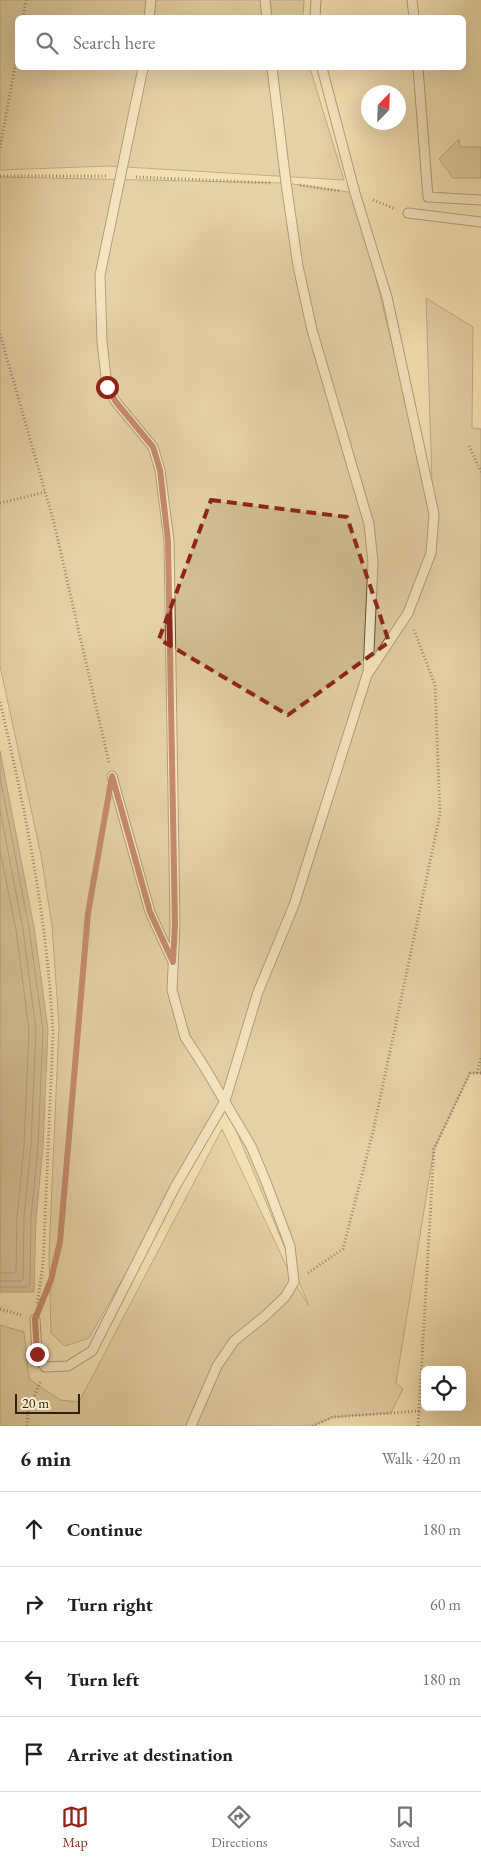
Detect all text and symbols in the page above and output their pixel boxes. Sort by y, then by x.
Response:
search box [15,15,466,70]
icon: search [33,29,61,57]
text: Search here [73,30,155,55]
north arrow [361,85,406,130]
route start [96,376,119,399]
route end [26,1343,49,1366]
map controls [421,1366,466,1411]
button: locate [421,1366,466,1411]
scale bar [15,1391,80,1414]
text: 20 m [22,1394,49,1412]
text: 6 min [20,1445,71,1472]
text: Walk · 420 m [382,1448,461,1469]
icon: ahead [20,1515,48,1543]
text: Continue [67,1517,142,1542]
text: 180 m [422,1519,461,1540]
icon: right [20,1590,48,1618]
text: Turn right [67,1592,153,1617]
text: 60 m [430,1594,461,1615]
icon: left [20,1665,48,1693]
text: Turn left [67,1667,139,1692]
text: 180 m [422,1669,461,1690]
icon: arrive [20,1740,48,1768]
text: Arrive at destination [67,1742,233,1767]
tab: Map [61,1803,89,1851]
tab: Directions [211,1803,268,1851]
tab: Saved [390,1803,420,1851]

